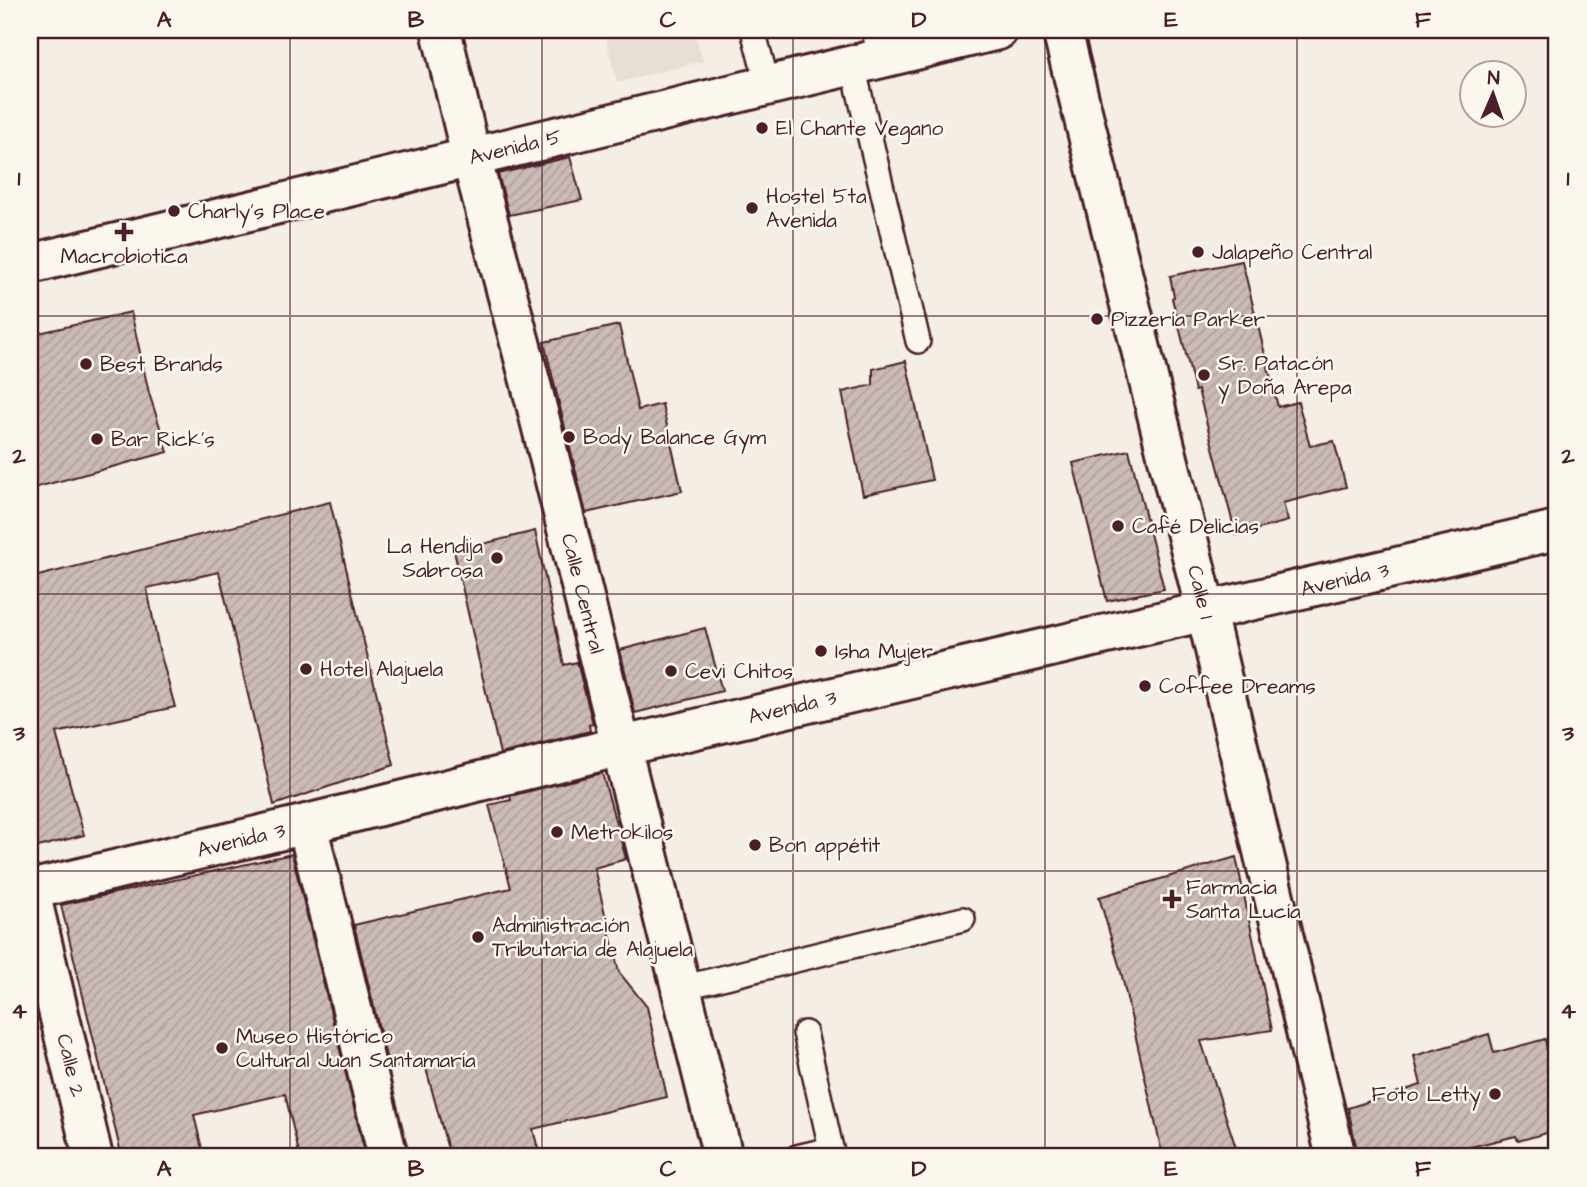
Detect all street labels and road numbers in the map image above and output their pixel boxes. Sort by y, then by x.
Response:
street label: Avenida 5 [466,122,564,172]
street label: Calle Central [554,530,612,656]
street label: Avenida 3 [1298,555,1392,603]
street label: Calle 1 [1180,562,1222,622]
street label: Avenida 3 [745,682,840,731]
street label: Avenida 3 [194,815,289,864]
street label: Calle 2 [50,1031,93,1100]

